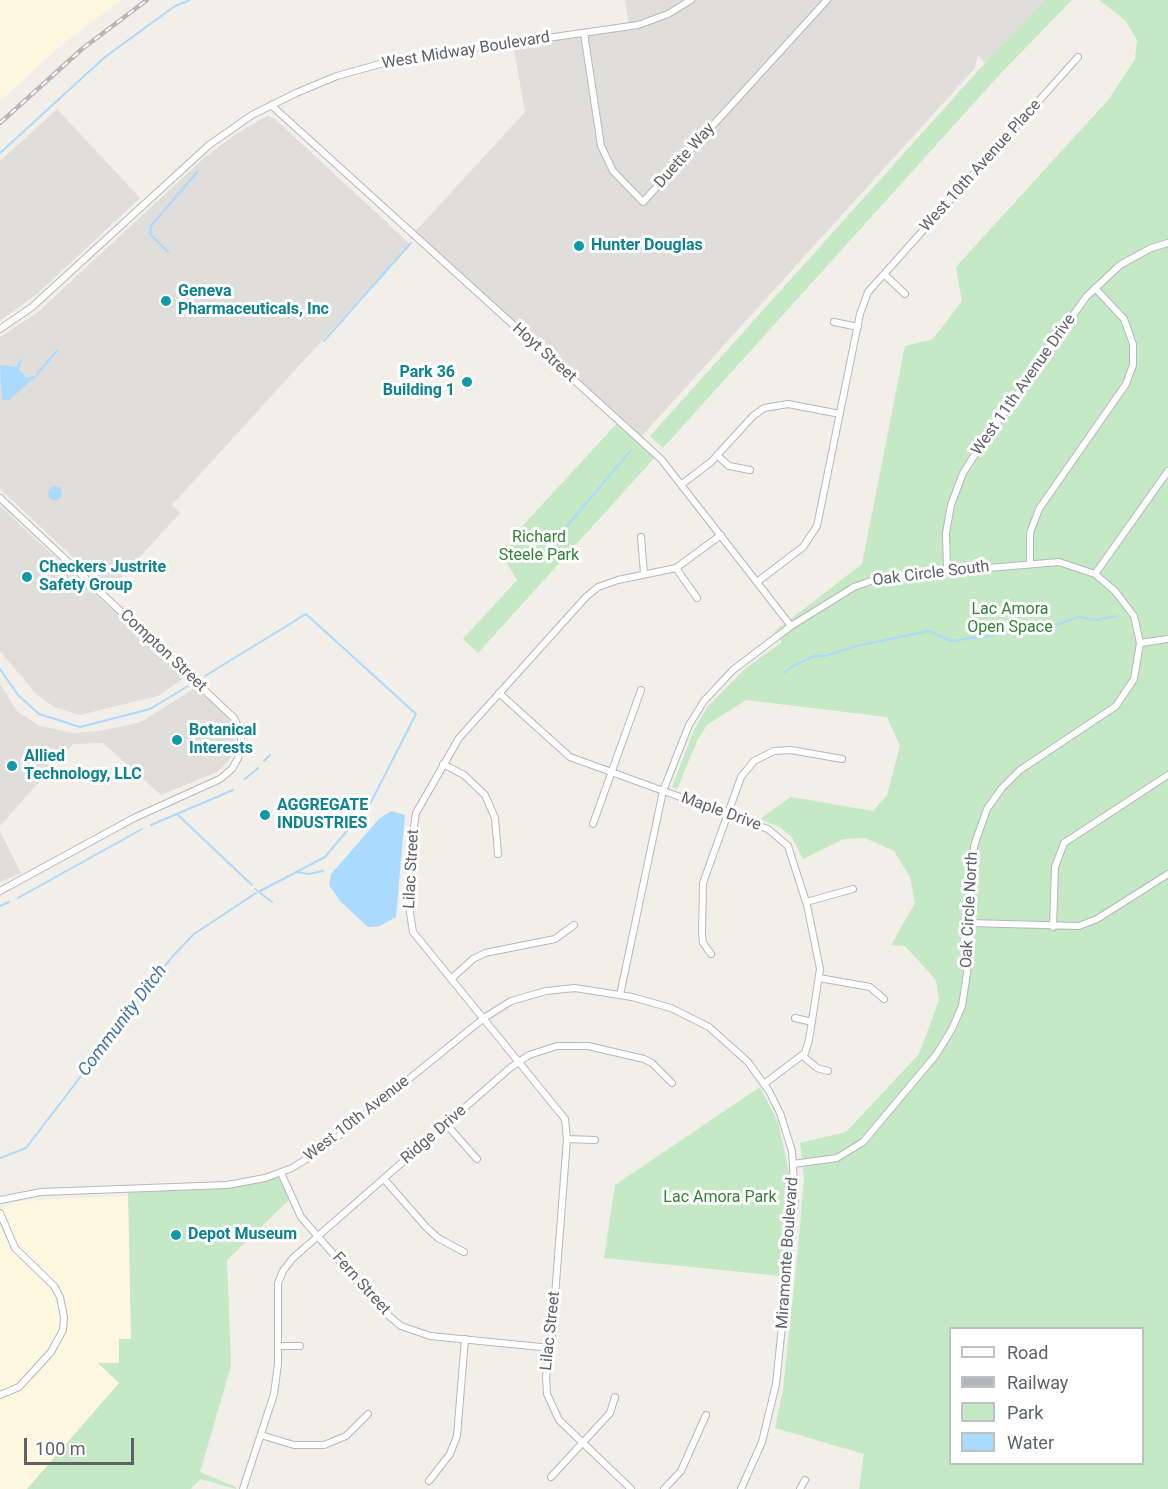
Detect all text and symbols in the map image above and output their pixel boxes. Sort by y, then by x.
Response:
street label: West Midway Boulevard [381,28,551,74]
street label: West 10th Avenue Place [916,96,1046,236]
street label: Duette Way [651,120,719,192]
place label: Hunter Douglas [591,236,703,256]
marker: Hunter Douglas [572,239,586,253]
place label: Geneva Pharmaceuticals, Inc [178,282,329,320]
marker: Geneva Pharmaceuticals, Inc [159,294,173,308]
street label: West 11th Avenue Drive [968,311,1080,459]
street label: Hoyt Street [508,319,580,387]
place label: Park 36 Building 1 [383,363,455,401]
marker: Park 36 Building 1 [460,375,474,389]
park label: Richard Steele Park [499,528,579,566]
street label: Oak Circle South [871,557,991,591]
place label: Checkers Justrite Safety Group [39,558,166,596]
marker: Checkers Justrite Safety Group [20,570,34,584]
park label: Lac Amora Open Space [967,600,1053,638]
street label: Compton Street [116,606,210,696]
place label: Botanical Interests [189,721,257,759]
marker: Botanical Interests [170,733,184,747]
place label: Allied Technology, LLC [24,747,142,785]
marker: Allied Technology, LLC [5,759,19,773]
street label: Maple Drive [678,789,764,835]
place label: AGGREGATE INDUSTRIES [277,796,368,834]
marker: AGGREGATE INDUSTRIES [258,808,272,822]
street label: Lilac Street [400,829,424,909]
street label: Oak Circle North [957,851,983,969]
water label: Community Ditch [74,961,172,1081]
street label: West 10th Avenue [301,1072,413,1166]
street label: Ridge Drive [397,1101,471,1169]
street label: Miramonte Boulevard [773,1176,803,1330]
park label: Lac Amora Park [663,1188,777,1208]
place label: Depot Museum [188,1225,297,1245]
marker: Depot Museum [169,1228,183,1242]
street label: Fern Street [328,1249,394,1319]
street label: Lilac Street [537,1290,565,1372]
legend [949,1327,1144,1465]
text: Road [1007,1342,1048,1363]
text: Railway [1007,1372,1068,1393]
text: Park [1007,1402,1043,1423]
scale bar [27,1426,136,1464]
text: Water [1007,1432,1054,1453]
text: 100 m [35,1438,86,1459]

